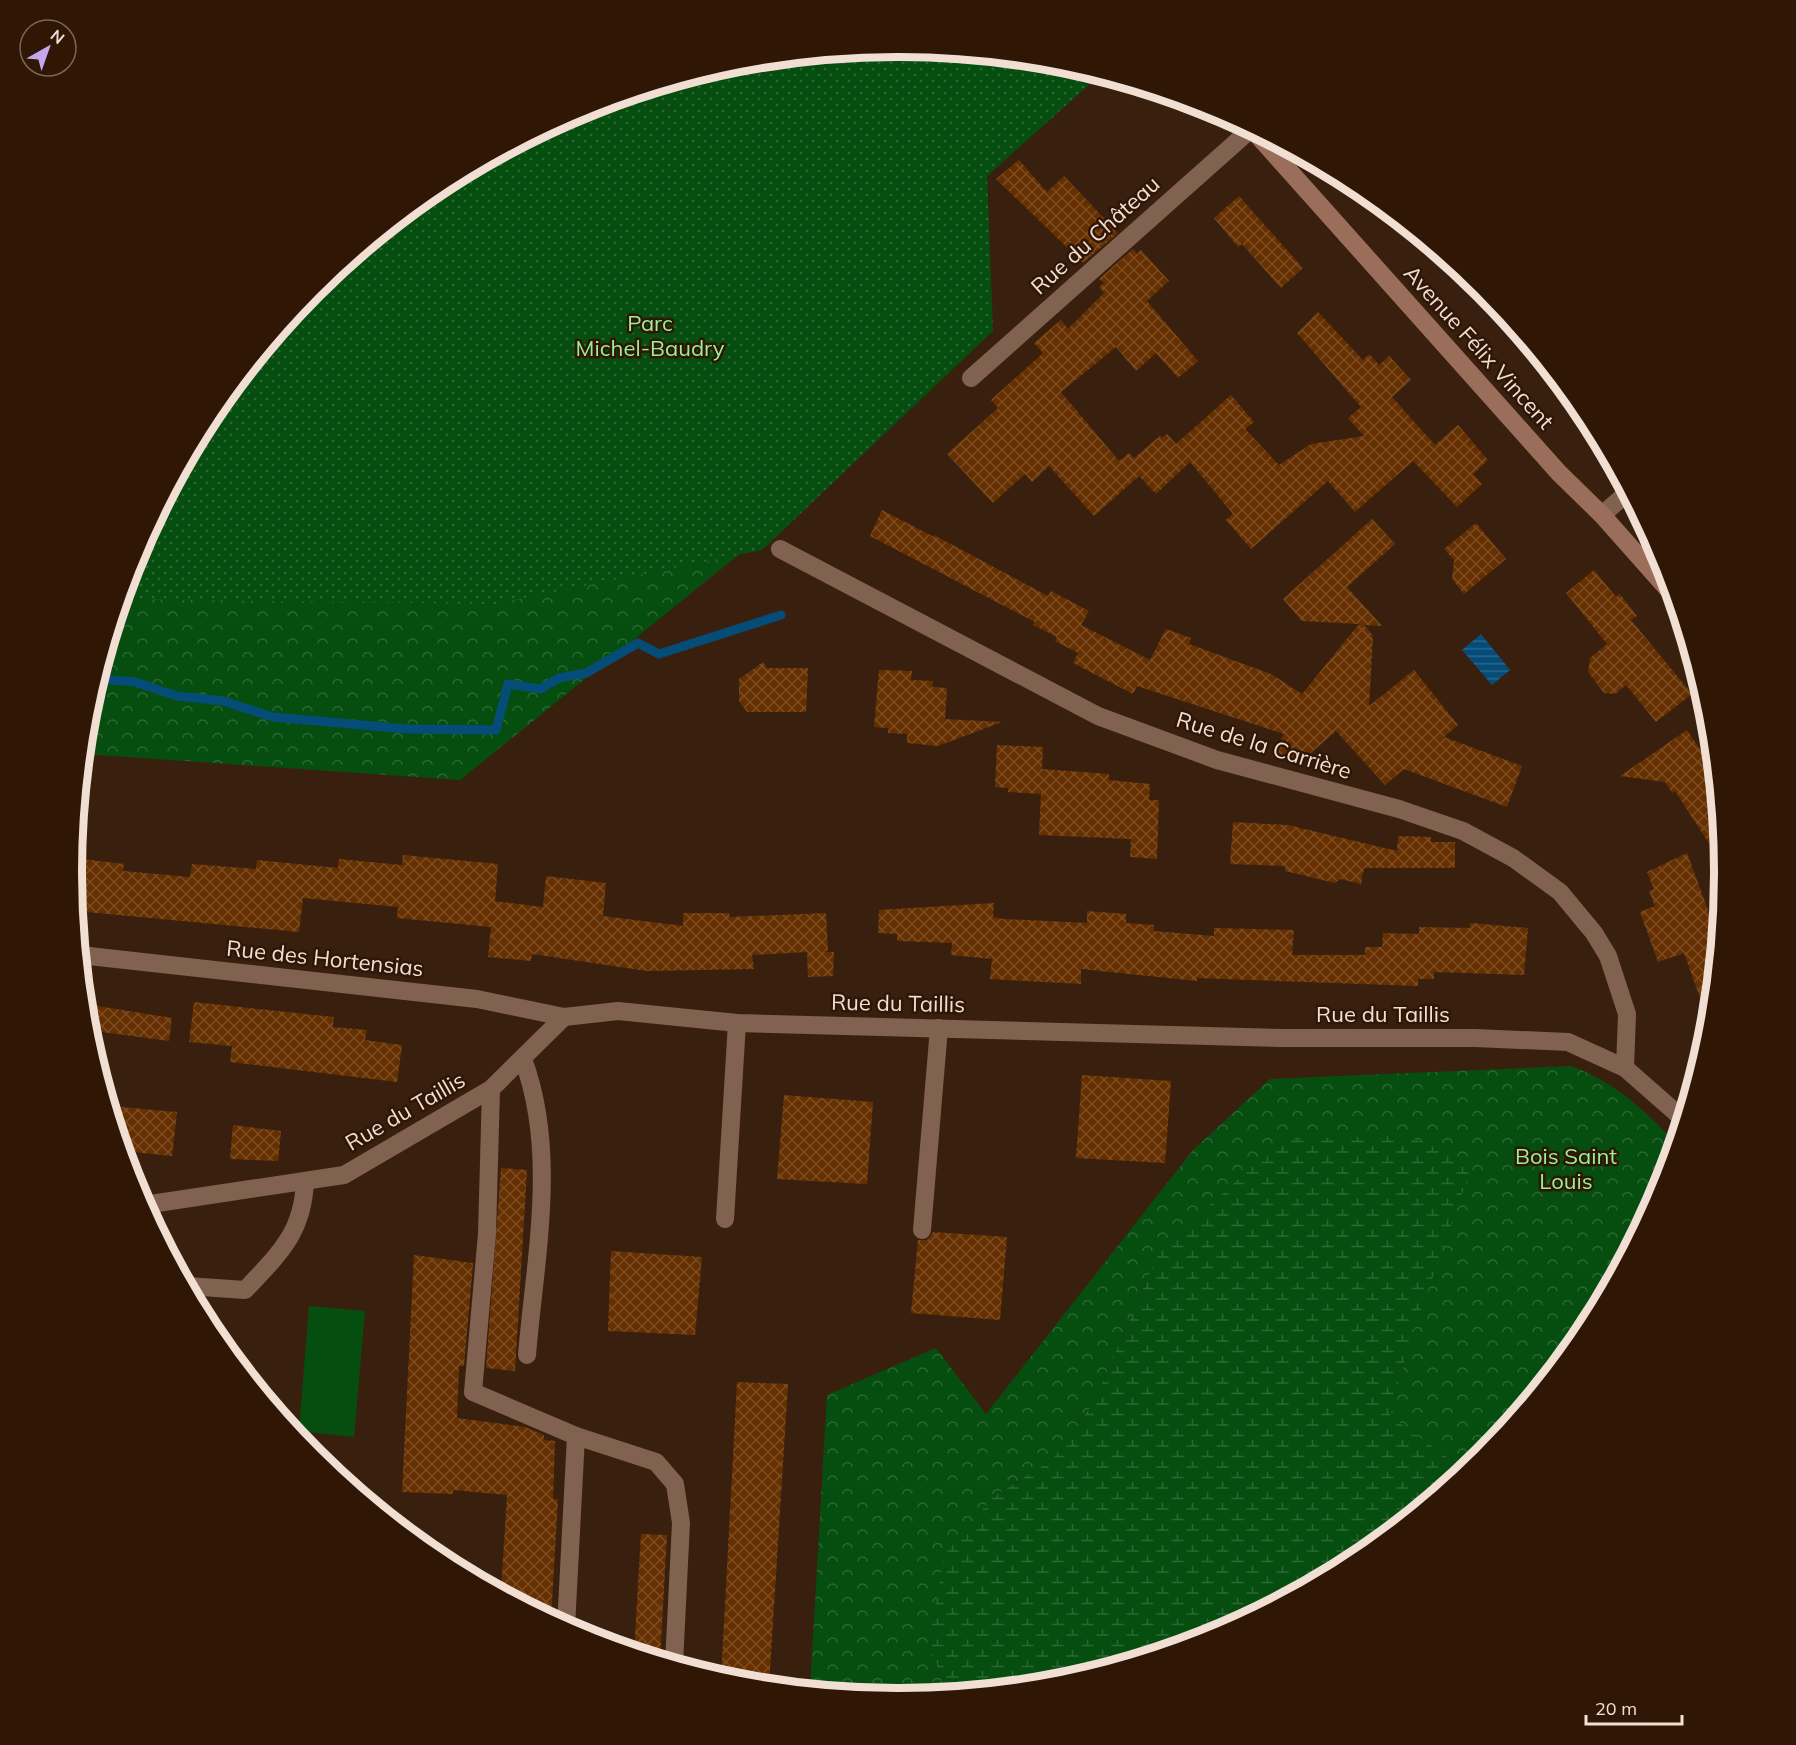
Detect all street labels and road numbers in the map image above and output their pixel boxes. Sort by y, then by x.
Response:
street label: Rue du Château [1025,170,1165,300]
street label: Avenue Félix Vincent [1398,259,1560,435]
street label: Rue de la Carrière [1173,705,1355,785]
street label: Rue des Hortensias [225,934,425,982]
street label: Rue du Taillis [831,988,965,1018]
street label: Rue du Taillis [1316,1000,1450,1028]
street label: Rue du Taillis [340,1065,470,1157]

